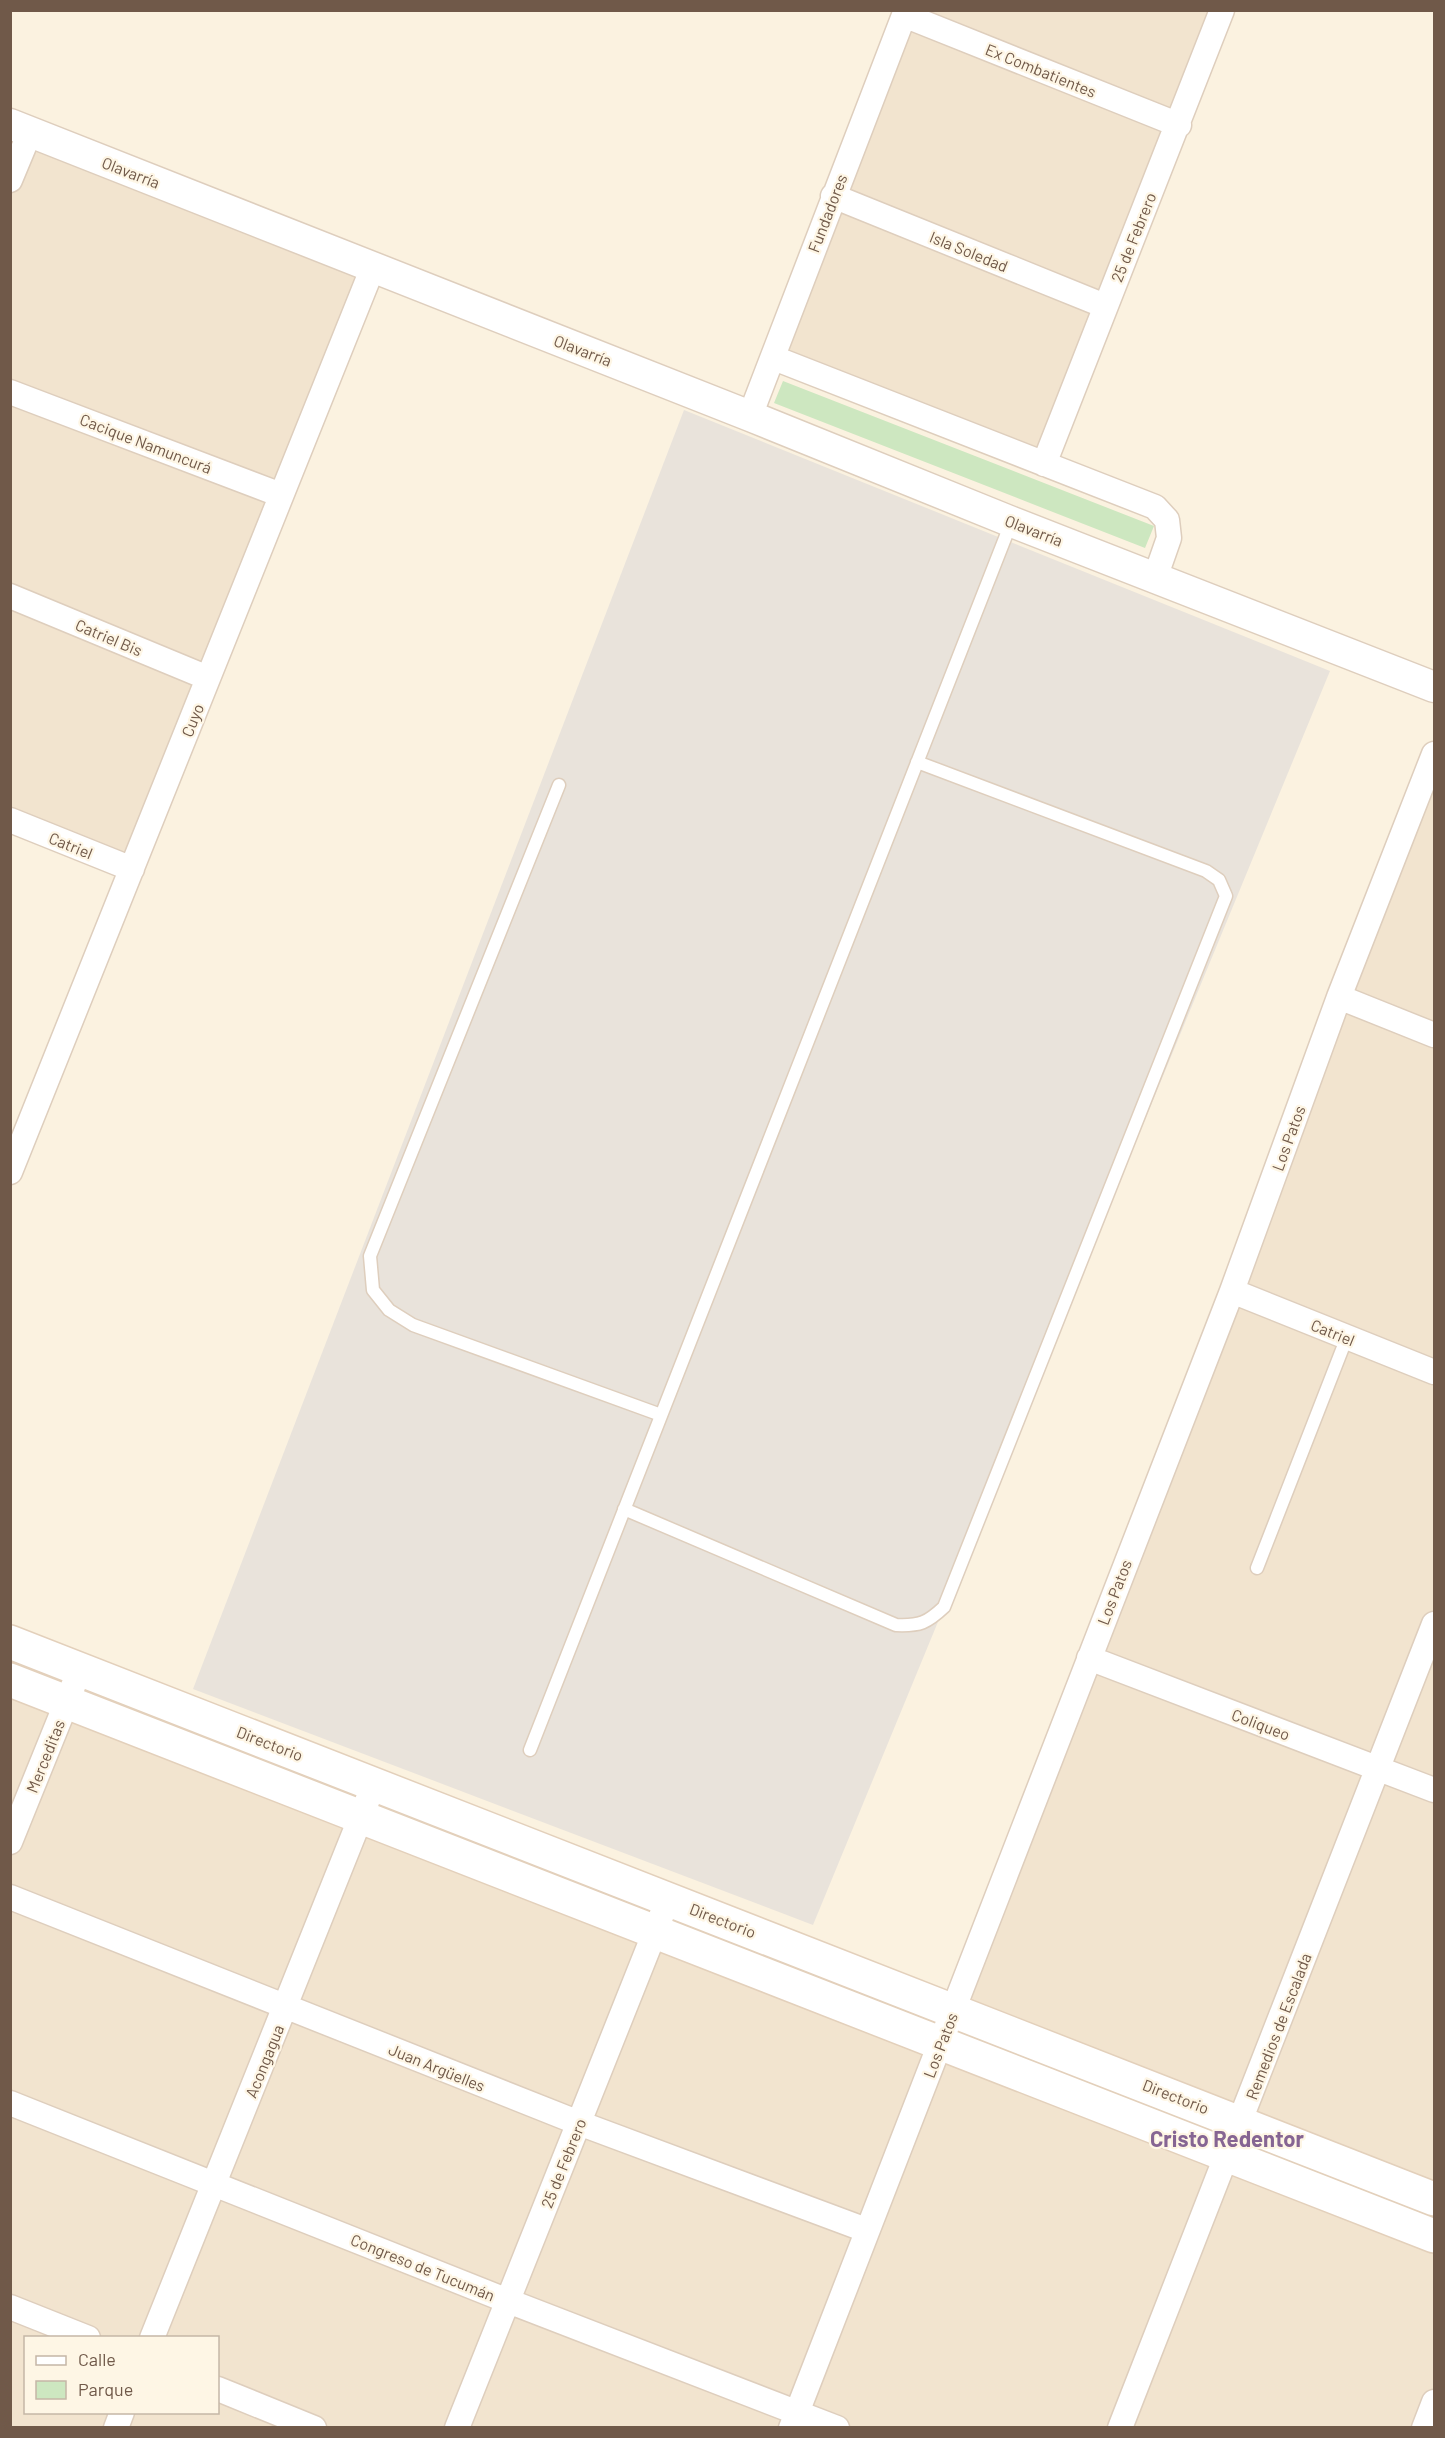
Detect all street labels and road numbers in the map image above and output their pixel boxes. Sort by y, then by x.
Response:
street label: Ex Combatientes [983,39,1099,101]
street label: Olavarría [99,152,163,192]
street label: Fundadores [803,171,851,255]
street label: 25 de Febrero [1106,189,1160,285]
street label: Isla Soledad [927,227,1011,275]
street label: Olavarría [551,330,615,370]
street label: Cacique Namuncurá [77,409,215,477]
street label: Olavarría [1002,510,1066,550]
street label: Catriel Bis [73,614,145,660]
street label: Cuyo [177,701,207,739]
street label: Catriel [46,828,96,862]
street label: Los Patos [1267,1103,1309,1173]
street label: Catriel [1308,1315,1358,1349]
street label: Los Patos [1093,1557,1135,1627]
street label: Coliqueo [1229,1704,1293,1744]
street label: Merceditas [22,1717,68,1795]
street label: Directorio [234,1722,306,1764]
street label: Directorio [687,1899,759,1941]
street label: Remedios de Escalada [1241,1950,1315,2102]
street label: Los Patos [919,2010,961,2080]
street label: Acongagua [241,2022,287,2100]
street label: Juan Argüelles [386,2039,488,2095]
street label: Directorio [1140,2075,1212,2117]
street label: 25 de Febrero [536,2115,590,2211]
street label: Congreso de Tucumán [348,2229,498,2305]

